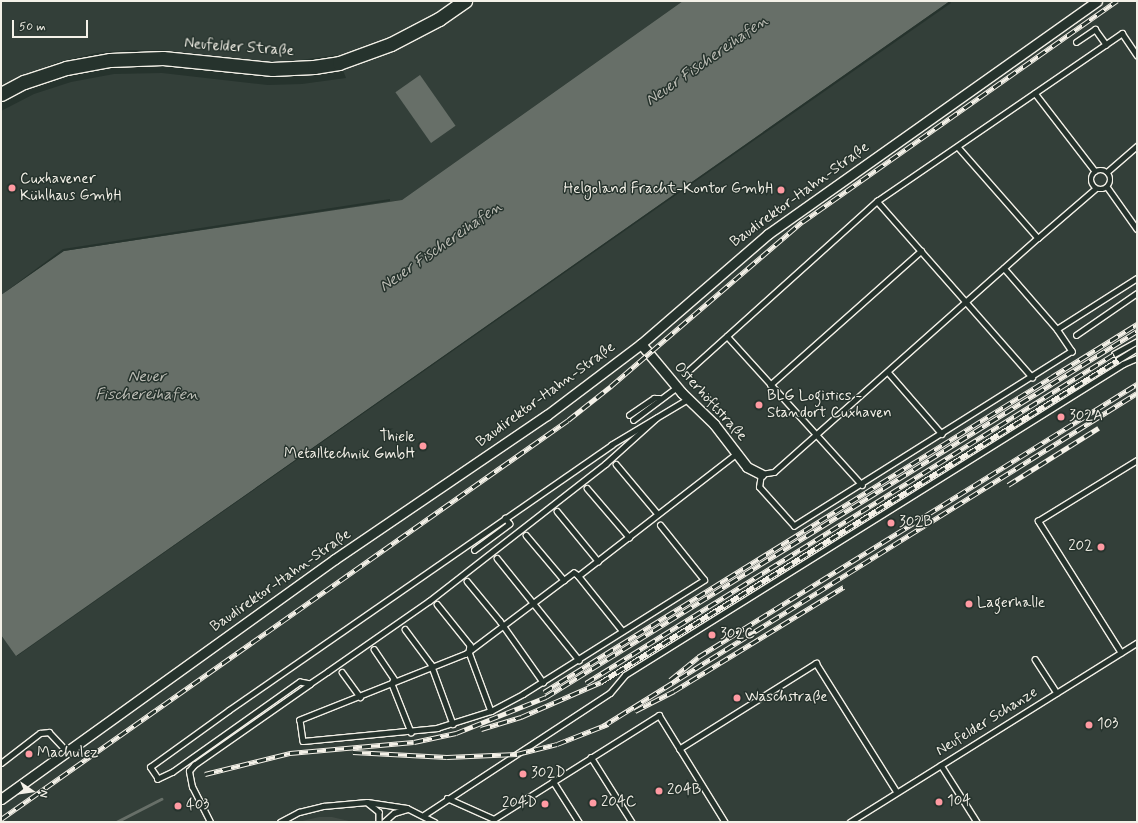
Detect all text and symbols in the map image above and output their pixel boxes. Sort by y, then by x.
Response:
water label: Neuer Fischereihafen [642,11,772,111]
scale bar [14,12,90,38]
text: 50 m [19,19,46,35]
street label: Neufelder Straße [185,35,293,61]
street label: Baudirektor-Hahn-Straße [727,138,873,252]
place label: Cuxhavener Kühlhaus GmbH [20,170,121,205]
place label: Helgoland Fracht-Kontor GmbH [563,181,773,199]
marker: Cuxhavener Kühlhaus GmbH [7,183,17,193]
marker: Helgoland Fracht-Kontor GmbH [776,185,786,195]
water label: Neuer Fischereihafen [376,197,506,297]
street label: Baudirektor-Hahn-Straße [473,338,619,452]
street label: Osterhöftstraße [670,359,750,445]
water label: Neuer Fischereihafen [95,367,199,405]
place label: BLG Logistics - Standort Cuxhaven [767,387,892,422]
marker: BLG Logistics - Standort Cuxhaven [754,400,764,410]
place label: 302A [1069,408,1103,426]
marker: 302A [1056,412,1066,422]
place label: Thiele Metalltechnik GmbH [283,428,415,463]
marker: Thiele Metalltechnik GmbH [418,441,428,451]
place label: 302B [899,514,933,532]
marker: 302B [886,518,896,528]
street label: Baudirektor-Hahn-Straße [207,526,355,636]
place label: 202 [1068,538,1093,556]
marker: 202 [1096,542,1106,552]
place label: Lagerhalle [977,595,1045,613]
marker: Lagerhalle [964,599,974,609]
place label: 302C [720,626,755,644]
marker: 302C [707,630,717,640]
street label: Neufelder Schanze [933,684,1041,760]
place label: Waschstraße [745,689,828,707]
marker: Waschstraße [732,693,742,703]
place label: 103 [1097,716,1118,734]
marker: 103 [1084,720,1094,730]
place label: Machulez [37,745,99,763]
marker: Machulez [24,749,34,759]
place label: 302D [531,765,566,783]
marker: 302D [518,769,528,779]
north arrow [12,771,52,811]
place label: 204B [667,782,701,800]
marker: 204B [654,786,664,796]
text: N [36,789,51,799]
place label: 104 [947,793,971,811]
place label: 204C [601,794,636,812]
place label: 204D [502,795,537,813]
place label: 403 [186,797,209,815]
marker: 104 [934,797,944,807]
marker: 204C [588,798,598,808]
marker: 204D [540,799,550,809]
marker: 403 [173,801,183,811]

